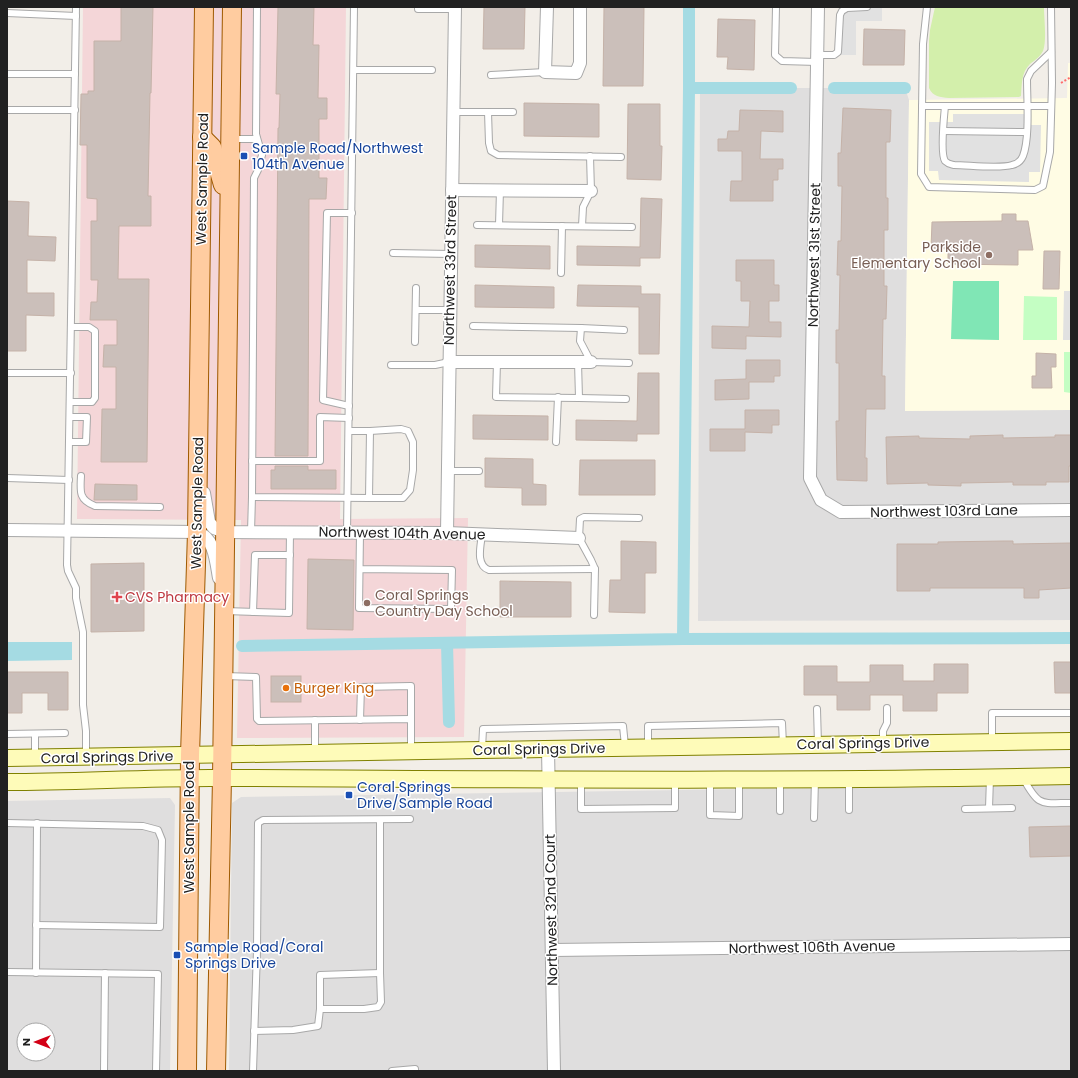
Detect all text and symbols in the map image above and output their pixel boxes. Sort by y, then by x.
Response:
street label: West Sample Road [191,113,213,245]
place label: Sample Road/Northwest 104th Avenue [252,138,423,174]
marker: Sample Road/Northwest 104th Avenue [239,151,249,161]
street label: Northwest 31st Street [803,183,825,327]
street label: Northwest 33rd Street [439,195,461,345]
place label: Parkside Elementary School [851,237,981,273]
marker: Parkside Elementary School [984,250,994,260]
street label: West Sample Road [186,437,208,569]
street label: Northwest 103rd Lane [870,500,1018,522]
street label: Northwest 104th Avenue [318,522,486,544]
place label: Coral Springs Country Day School [375,585,513,621]
place label: CVS Pharmacy [125,587,229,607]
marker: CVS Pharmacy [112,592,122,602]
marker: Coral Springs Country Day School [362,598,372,608]
place label: Burger King [294,678,374,698]
marker: Burger King [281,683,291,693]
street label: Coral Springs Drive [797,732,930,754]
street label: Coral Springs Drive [473,738,606,760]
street label: Coral Springs Drive [41,746,174,768]
street label: West Sample Road [179,761,199,893]
place label: Coral Springs Drive/Sample Road [357,777,493,813]
marker: Coral Springs Drive/Sample Road [344,790,354,800]
street label: Northwest 32nd Court [540,834,562,986]
street label: Northwest 106th Avenue [728,936,896,958]
place label: Sample Road/Coral Springs Drive [185,937,323,973]
marker: Sample Road/Coral Springs Drive [172,950,182,960]
north arrow [16,1022,56,1062]
text: N [18,1038,34,1046]

